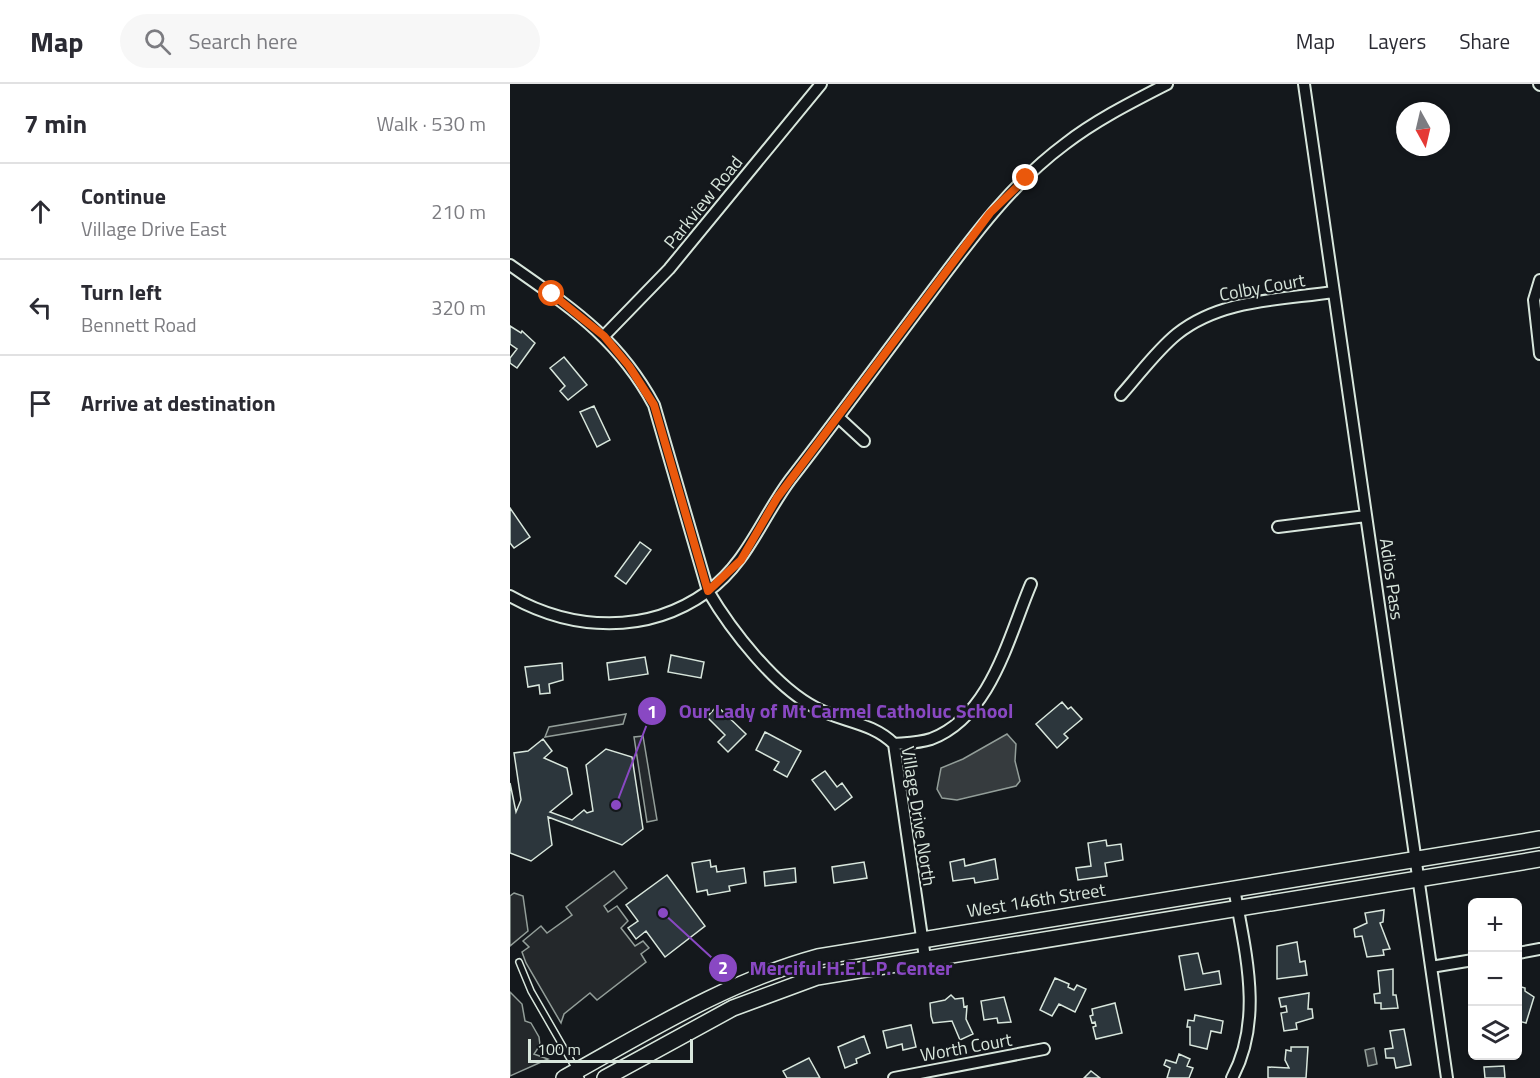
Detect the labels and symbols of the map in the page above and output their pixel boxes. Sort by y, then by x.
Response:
north arrow [1396,102,1450,156]
street label: Parkview Road [657,150,749,254]
route end [1012,164,1038,190]
street label: Colby Court [1217,266,1308,308]
route start [538,280,564,306]
street label: Adios Pass [1373,536,1411,622]
callout: Our Lady of Mt Carmel Catholuc School [637,692,1026,730]
text: Our Lady of Mt Carmel Catholuc School [679,695,1013,726]
text: 1 [647,698,657,725]
street label: Village Drive North [895,744,943,888]
street label: West 146th Street [965,876,1108,924]
callout: Merciful H.E.L.P. Center [708,949,965,987]
text: Merciful H.E.L.P. Center [749,952,953,983]
text: 2 [718,954,728,981]
street label: Worth Court [918,1026,1015,1068]
scale bar [528,1036,693,1064]

